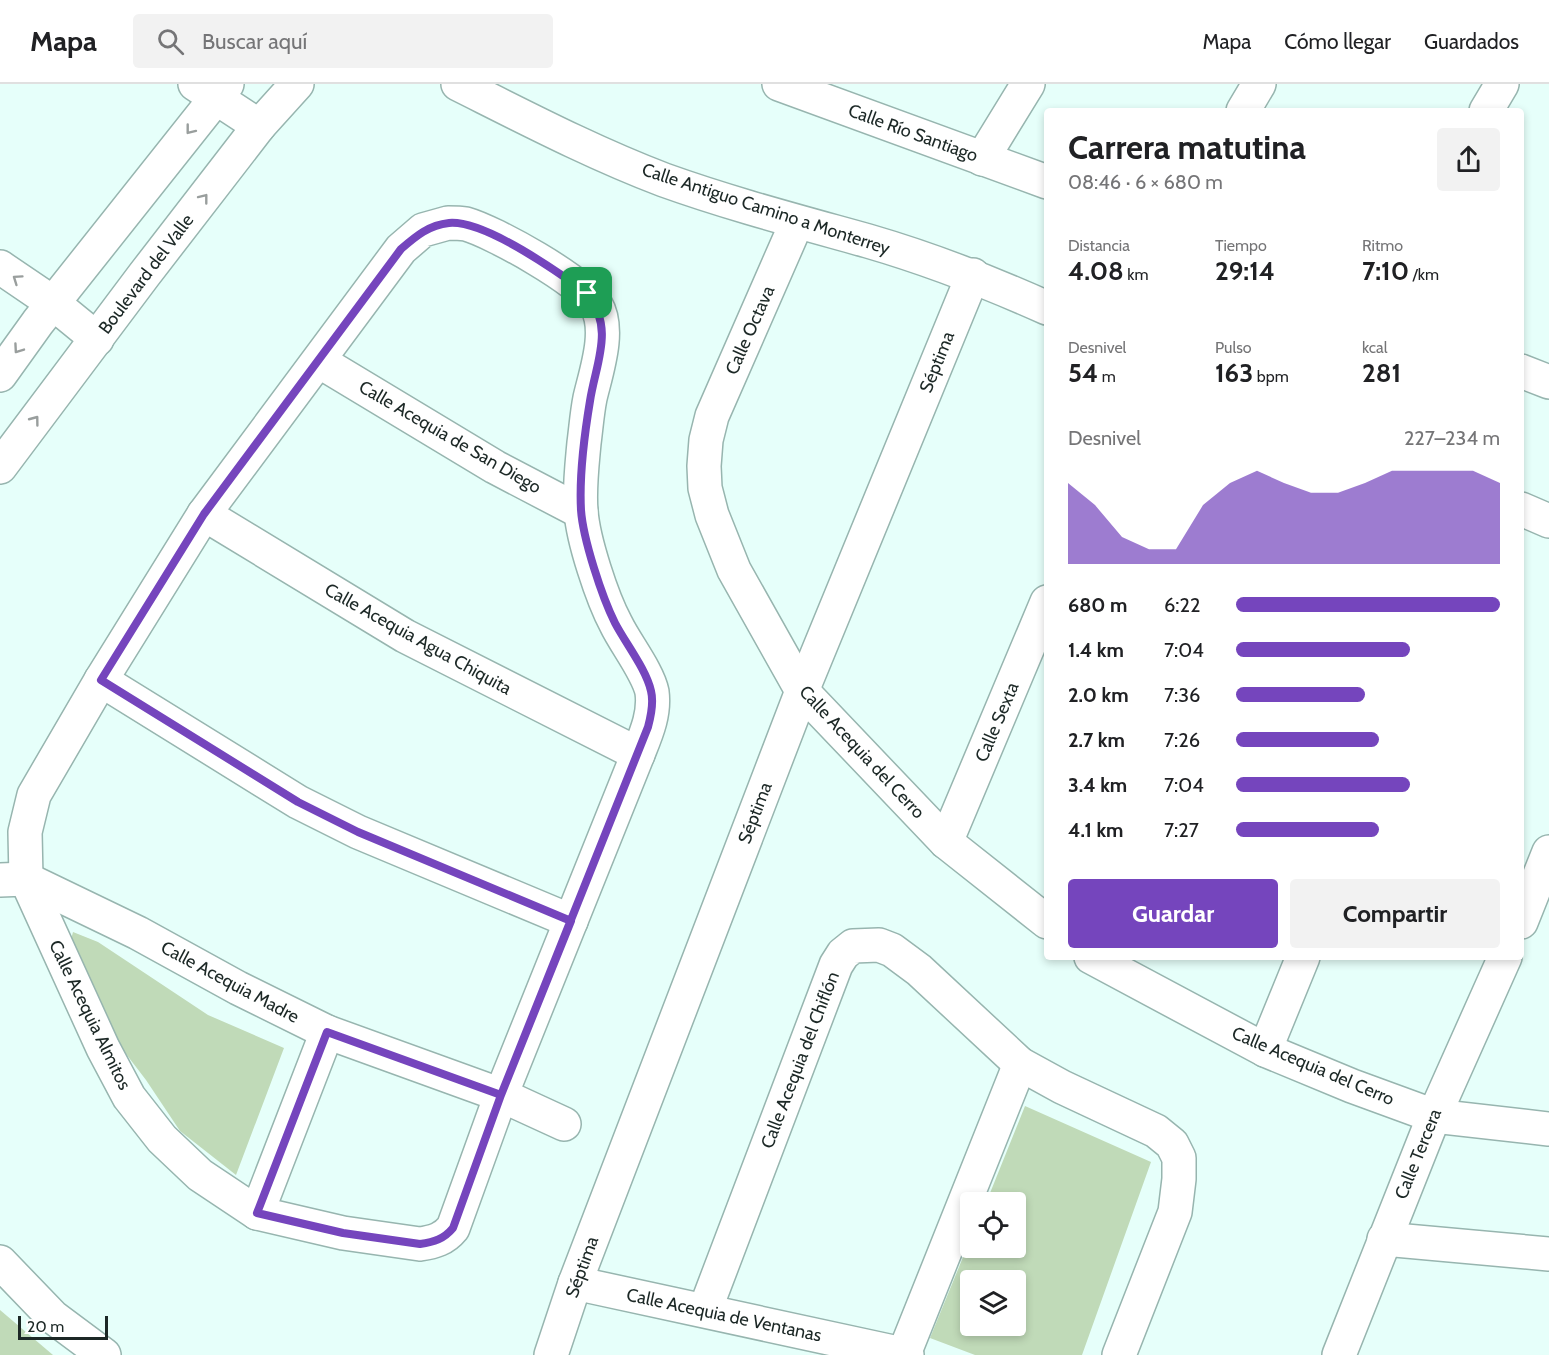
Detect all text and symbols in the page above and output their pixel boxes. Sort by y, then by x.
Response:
search box [133,14,553,68]
text: Mapa [30,24,97,58]
icon: search [154,25,187,58]
text: Buscar aquí [202,28,307,55]
text: Mapa [1203,29,1251,54]
text: Cómo llegar [1284,29,1391,54]
text: Guardados [1424,29,1519,54]
street label: Calle Río Santiago [845,99,981,167]
one-way arrow [187,123,198,134]
text: Carrera matutina [1068,127,1306,167]
button: share [1437,128,1500,191]
street label: Calle Antiguo Camino a Monterrey [639,158,893,260]
text: 08:46 · 6 × 680 m [1068,170,1223,194]
one-way arrow [196,193,207,204]
street label: Boulevard del Valle [94,210,198,338]
text: Distancia [1068,236,1130,255]
text: Tiempo [1215,236,1267,255]
text: Ritmo [1362,236,1403,255]
text: 4.08 [1068,255,1124,287]
text: 29:14 [1215,255,1275,287]
text: 7:10 [1362,255,1409,287]
text: km [1124,265,1149,284]
text: /km [1409,265,1439,284]
pin [561,267,612,318]
one-way arrow [13,275,24,286]
icon: arrive [570,276,603,309]
street label: Calle Octava [721,282,780,378]
street label: Séptima [915,328,959,396]
text: Desnivel [1068,338,1126,357]
text: Pulso [1215,338,1252,357]
text: kcal [1362,338,1388,357]
one-way arrow [14,343,25,354]
text: 54 [1068,357,1098,389]
text: 163 [1215,357,1253,389]
text: 281 [1362,357,1401,389]
text: m [1098,367,1116,386]
text: bpm [1253,367,1289,386]
street label: Calle Acequia de San Diego [355,376,545,498]
one-way arrow [28,416,39,427]
text: Desnivel [1068,426,1141,450]
text: 227–234 m [1404,426,1500,450]
street label: Calle Acequia Agua Chiquita [321,578,516,700]
text: 680 m [1068,593,1127,617]
text: 6:22 [1164,593,1200,617]
text: 1.4 km [1068,638,1124,662]
text: 7:04 [1164,638,1204,662]
street label: Calle Sexta [970,679,1024,765]
street label: Calle Acequia del Cerro [795,681,929,823]
text: 2.0 km [1068,683,1129,707]
text: 7:36 [1164,683,1200,707]
text: 2.7 km [1068,728,1125,752]
text: 7:26 [1164,728,1200,752]
text: 3.4 km [1068,773,1127,797]
text: 7:04 [1164,773,1204,797]
street label: Séptima [733,779,777,847]
text: 4.1 km [1068,818,1123,842]
text: 7:27 [1164,818,1199,842]
button: Guardar [1068,879,1278,948]
button: Compartir [1290,879,1500,948]
street label: Calle Acequia Madre [157,936,303,1028]
street label: Calle Acequia Almitos [44,937,136,1093]
street label: Calle Acequia del Chiflón [756,968,844,1152]
street label: Calle Acequia del Cerro [1229,1022,1398,1110]
street label: Calle Tercera [1390,1105,1446,1202]
map controls [960,1192,1026,1336]
button: locate [960,1192,1026,1258]
street label: Séptima [561,1233,603,1301]
button: layers [960,1270,1026,1336]
street label: Calle Acequia de Ventanas [625,1284,823,1346]
scale bar [18,1313,108,1340]
text: 20 m [27,1317,64,1336]

